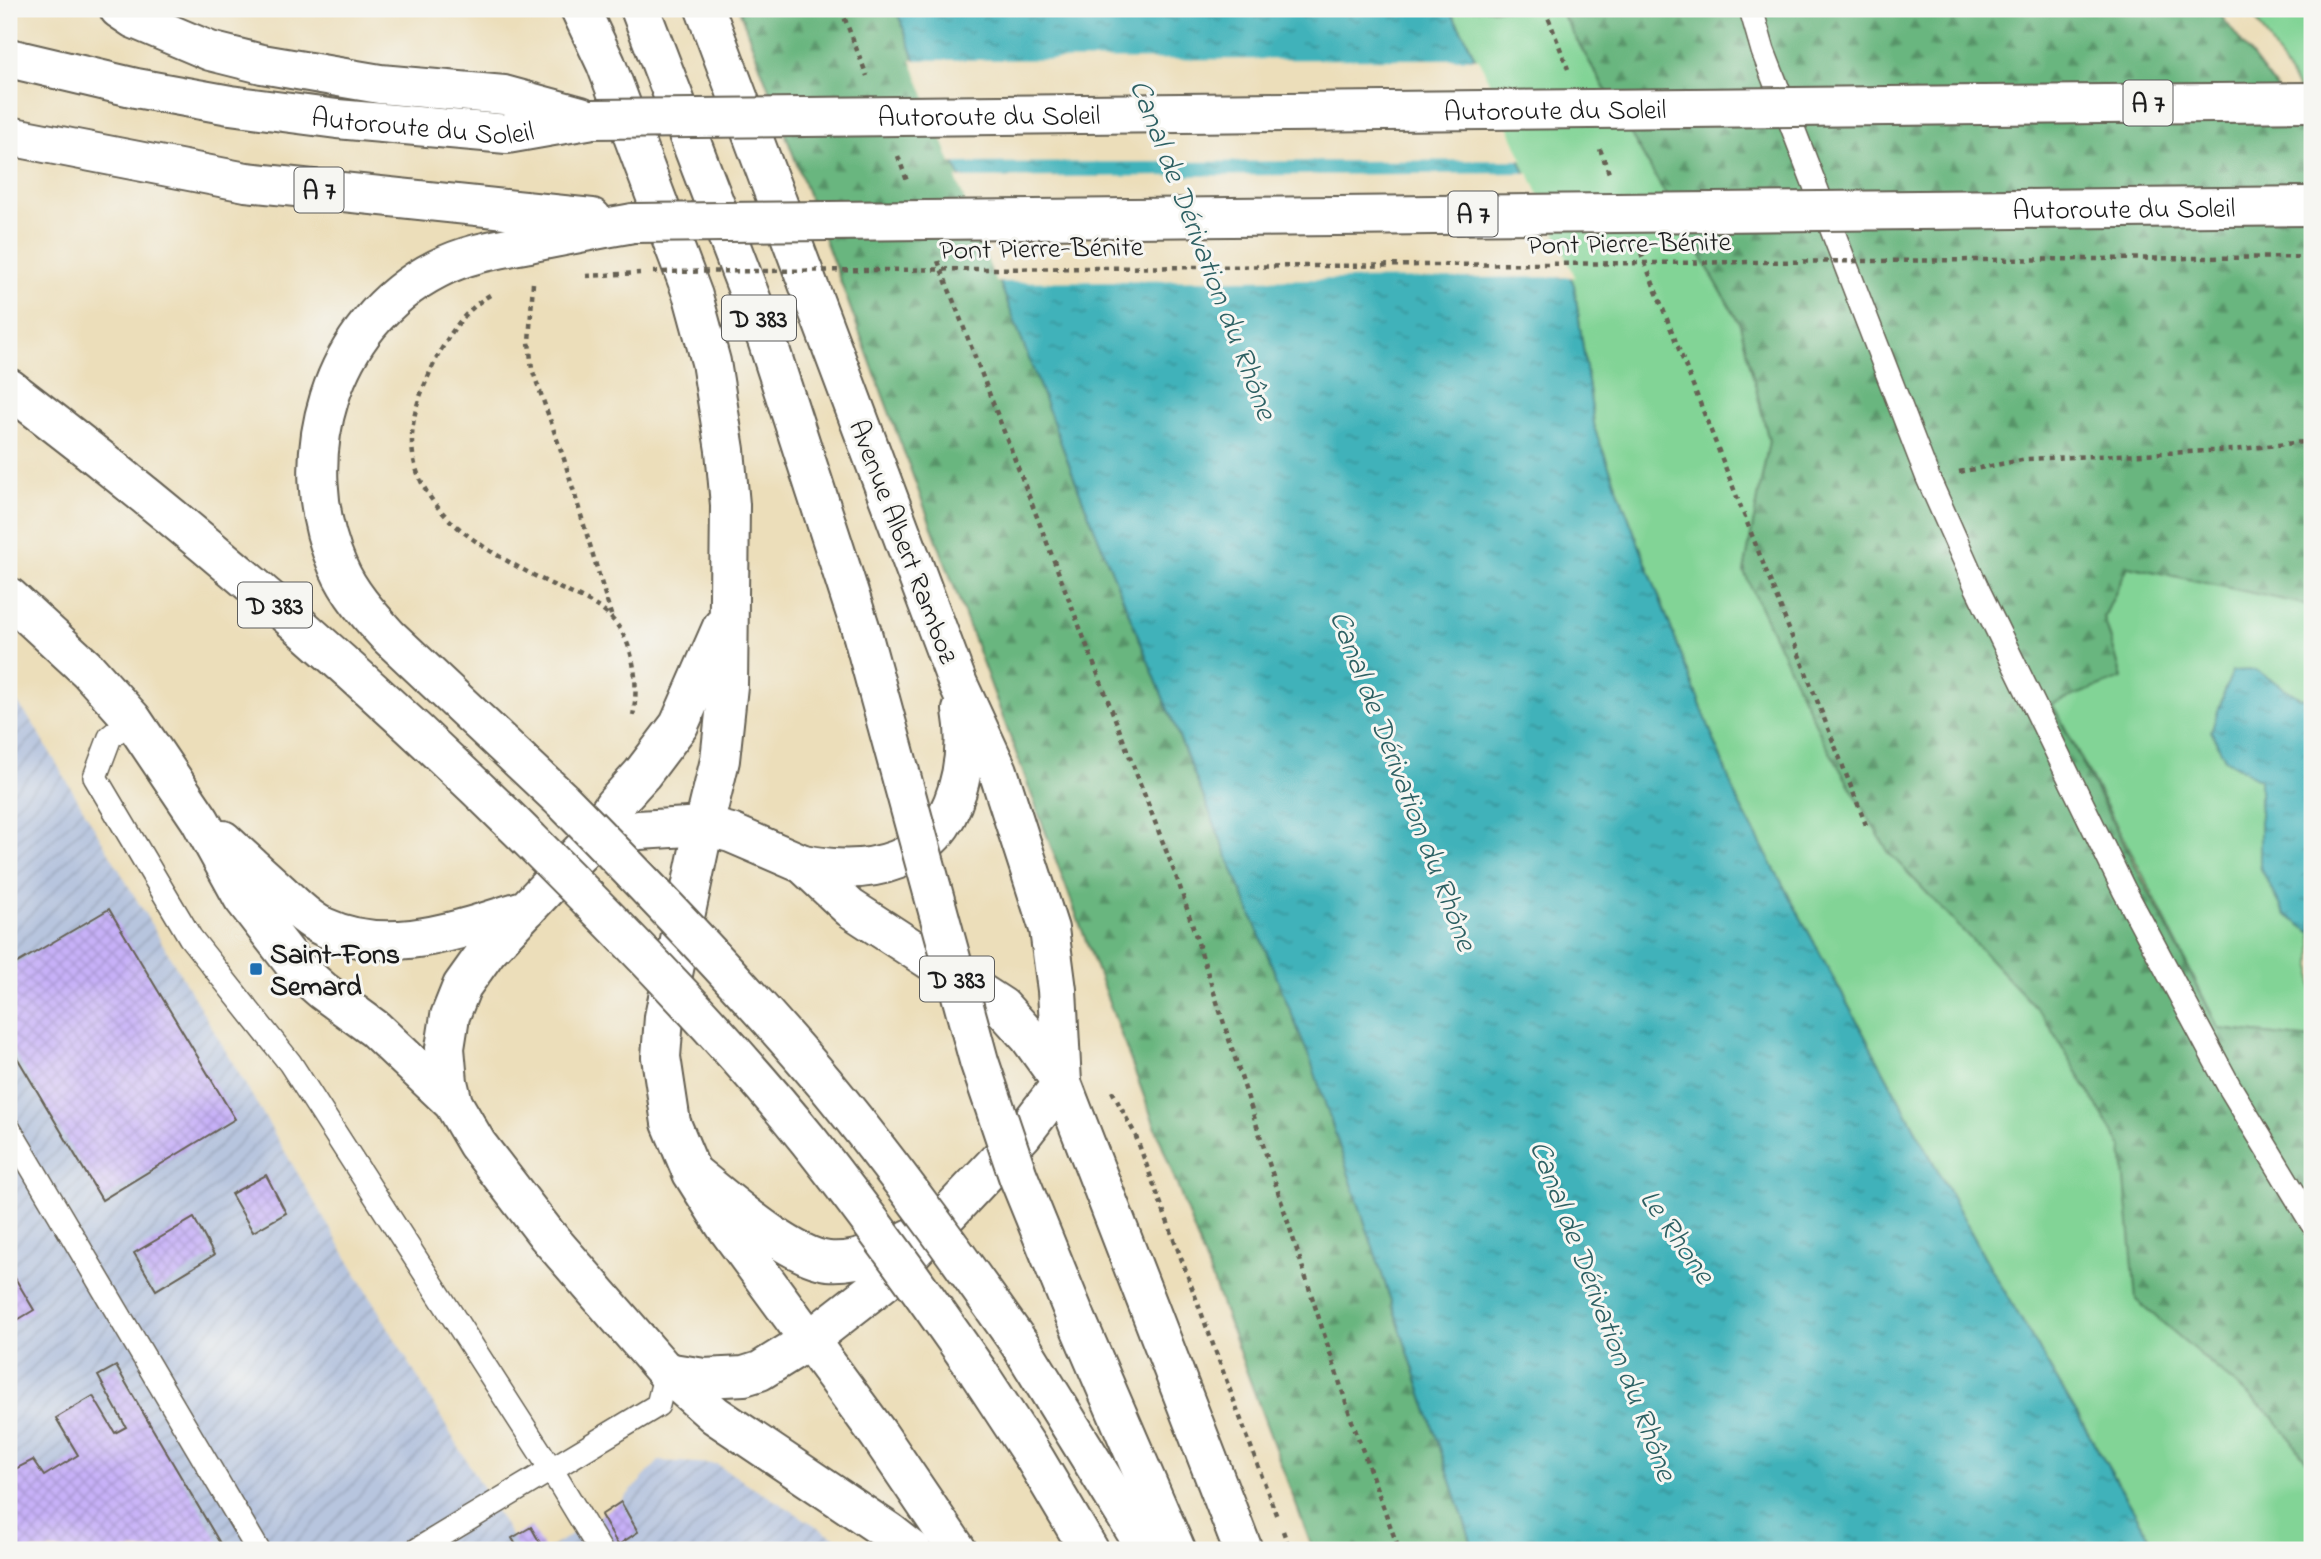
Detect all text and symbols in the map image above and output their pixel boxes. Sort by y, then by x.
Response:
water label: Canal de Dérivation du Rhône [1116,73,1287,428]
road number: A 7 [2124,80,2172,125]
street label: Autoroute du Soleil [1443,91,1667,134]
street label: Autoroute du Soleil [877,97,1101,140]
street label: Autoroute du Soleil [309,99,538,158]
road number: A 7 [294,168,344,212]
street label: Autoroute du Soleil [2012,190,2236,233]
road number: A 7 [1448,192,1498,236]
street label: Pont Pierre-Bénite [1527,223,1732,268]
street label: Pont Pierre-Bénite [939,228,1144,273]
road number: D 383 [722,296,796,340]
street label: Avenue Albert Ramboz [836,414,967,671]
road number: D 383 [238,582,312,628]
water label: Canal de Dérivation du Rhône [1316,604,1487,959]
place label: Saint-Fons Semard [270,936,400,1009]
road number: D 383 [920,956,994,1002]
marker: Saint-Fons Semard [248,961,264,977]
water label: Canal de Dérivation du Rhône [1516,1134,1687,1489]
water label: Le Rhone [1627,1181,1725,1295]

